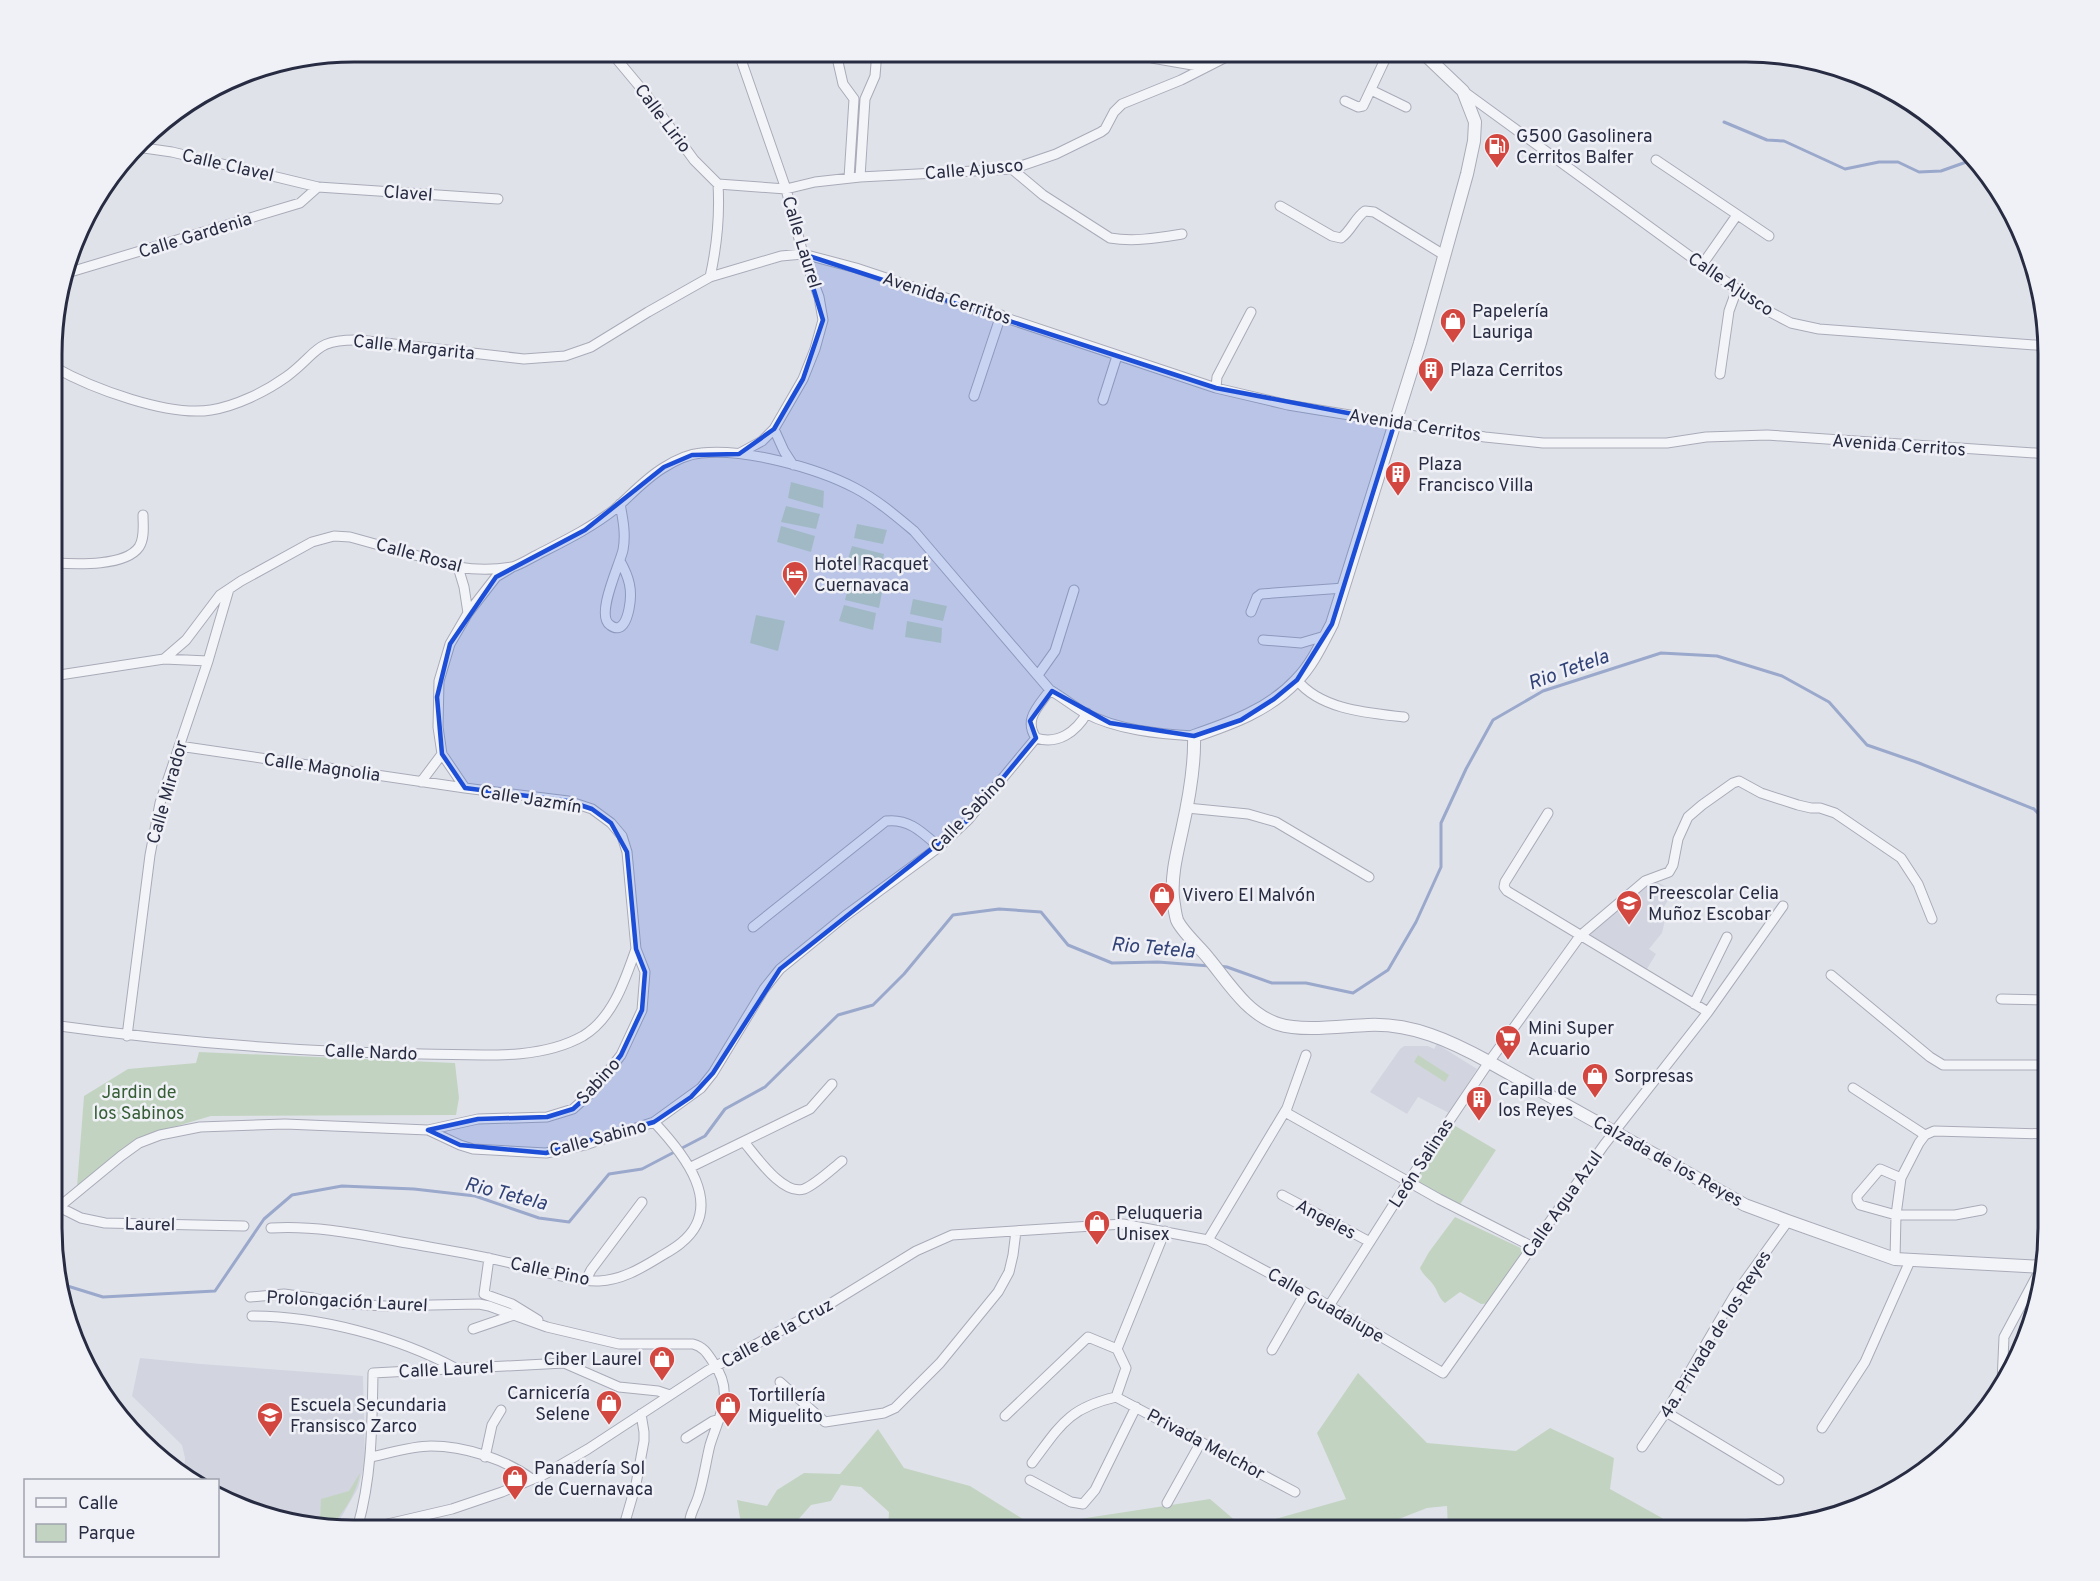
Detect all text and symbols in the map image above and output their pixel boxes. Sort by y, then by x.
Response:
street label: Calle Lirio [628,80,695,158]
place label: G500 Gasolinera Cerritos Balfer [1516,126,1653,170]
fuel station icon: G500 Gasolinera Cerritos Balfer [1482,131,1512,169]
street label: Calle Clavel [179,145,276,188]
street label: Calle Ajusco [924,155,1024,186]
street label: Clavel [382,181,433,208]
street label: Calle Laurel [776,194,825,291]
street label: Calle Gardenia [136,208,255,265]
street label: Calle Ajusco [1683,248,1778,322]
street label: Avenida Cerritos [879,268,1014,331]
place label: Papelería Lauriga [1472,301,1548,345]
shop icon: Papelería Lauriga [1438,306,1468,344]
street label: Calle Margarita [352,331,476,366]
building icon: Plaza Cerritos [1416,355,1446,393]
place label: Plaza Cerritos [1450,360,1563,383]
street label: Avenida Cerritos [1347,405,1483,448]
street label: Avenida Cerritos [1831,430,1966,463]
place label: Plaza Francisco Villa [1418,454,1533,498]
building icon: Plaza Francisco Villa [1383,459,1413,497]
street label: Calle Rosal [373,534,464,579]
place label: Hotel Racquet Cuernavaca [814,554,929,598]
hotel icon: Hotel Racquet Cuernavaca [780,559,810,597]
water label: Rio Tetela [1525,644,1613,698]
street label: Calle Mirador [143,738,194,847]
street label: Calle Magnolia [262,749,382,788]
street label: Calle Sabino [926,771,1012,859]
street label: Calle Jazmín [478,781,583,820]
shop icon: Vivero El Malvón [1147,880,1177,918]
place label: Preescolar Celia Muñoz Escobar [1648,883,1779,927]
place label: Vivero El Malvón [1182,885,1315,908]
school or university icon: Preescolar Celia Muñoz Escobar [1614,888,1644,926]
water label: Rio Tetela [1110,932,1197,966]
place label: Mini Super Acuario [1528,1018,1614,1062]
supermarket icon: Mini Super Acuario [1493,1023,1523,1061]
street label: Calle Nardo [324,1040,418,1067]
street label: Sabino [572,1054,626,1110]
shop icon: Sorpresas [1580,1061,1610,1099]
place label: Sorpresas [1614,1066,1694,1089]
place label: Capilla de los Reyes [1498,1079,1577,1123]
park label: Jardin de los Sabinos [94,1082,184,1126]
building icon: Capilla de los Reyes [1464,1084,1494,1122]
street label: Calzada de los Reyes [1588,1112,1746,1213]
street label: Calle Sabino [547,1115,650,1163]
street label: León Salinas [1385,1115,1460,1213]
street label: Calle Agua Azul [1518,1147,1609,1263]
water label: Rio Tetela [462,1172,550,1218]
street label: Angeles [1291,1195,1359,1246]
place label: Peluqueria Unisex [1116,1203,1203,1247]
shop icon: Peluqueria Unisex [1082,1208,1112,1246]
street label: Laurel [124,1214,176,1237]
street label: 4a. Privada de los Reyes [1655,1247,1777,1423]
street label: Calle Pino [508,1253,592,1292]
street label: Calle Guadalupe [1263,1263,1388,1349]
street label: Prolongación Laurel [266,1287,428,1318]
street label: Calle de la Cruz [718,1294,838,1375]
shop icon: Ciber Laurel [647,1344,677,1382]
place label: Ciber Laurel [544,1349,642,1372]
street label: Calle Laurel [398,1357,494,1384]
place label: Carnicería Selene [507,1383,590,1427]
place label: Tortillería Miguelito [748,1385,825,1429]
shop icon: Carnicería Selene [594,1388,624,1426]
shop icon: Tortillería Miguelito [713,1390,743,1428]
place label: Escuela Secundaria Fransisco Zarco [290,1395,446,1439]
school or university icon: Escuela Secundaria Fransisco Zarco [255,1400,285,1438]
street label: Privada Melchor [1142,1405,1268,1486]
place label: Panadería Sol de Cuernavaca [534,1458,653,1502]
shop icon: Panadería Sol de Cuernavaca [500,1463,530,1501]
legend [24,1479,219,1557]
text: Calle [78,1493,118,1516]
text: Parque [78,1523,135,1546]

